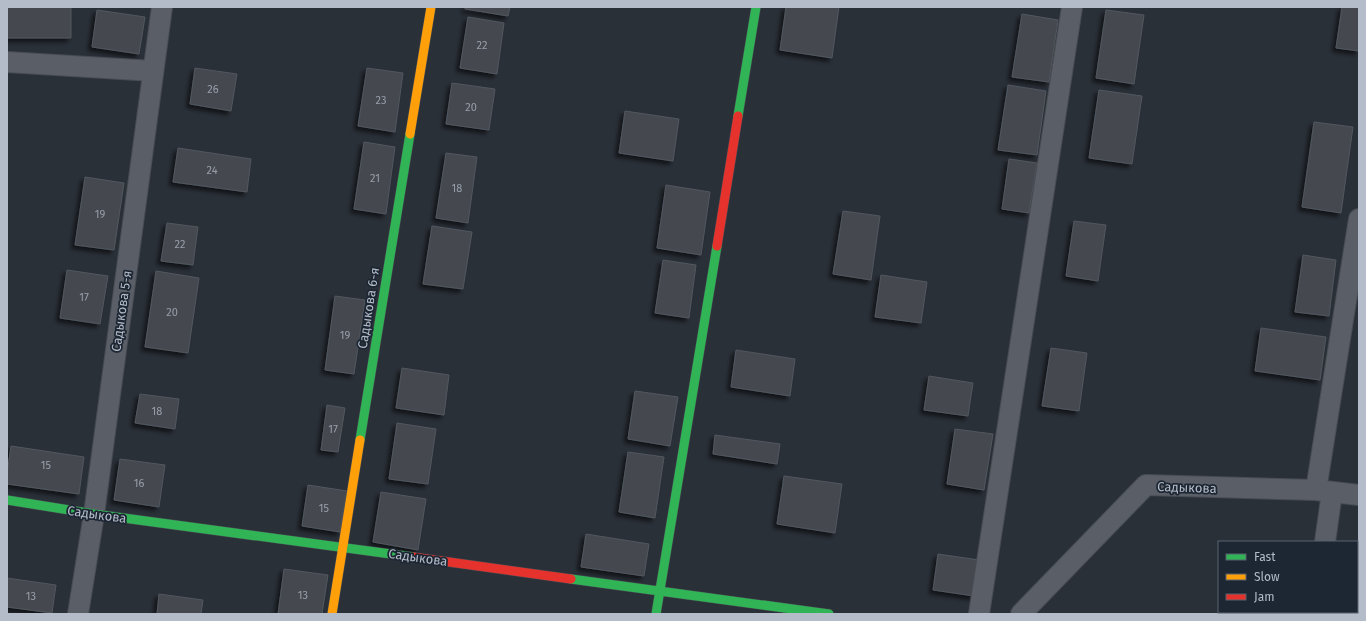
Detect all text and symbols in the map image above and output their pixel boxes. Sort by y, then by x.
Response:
house number: 22 [477,39,487,52]
house number: 26 [207,83,219,96]
house number: 23 [376,94,386,107]
house number: 20 [465,101,477,114]
house number: 24 [207,164,218,177]
house number: 21 [370,172,380,185]
house number: 18 [452,182,462,195]
house number: 19 [95,208,105,221]
house number: 22 [175,238,185,251]
street label: Садыкова 6-я [355,266,382,350]
street label: Садыкова 5-я [108,270,135,353]
house number: 17 [79,291,89,304]
house number: 20 [166,306,178,319]
house number: 19 [340,329,350,342]
house number: 18 [152,405,162,418]
house number: 17 [328,423,338,436]
house number: 15 [41,459,52,472]
house number: 16 [134,477,144,490]
street label: Садыкова [1157,479,1217,496]
house number: 15 [319,502,330,515]
street label: Садыкова [66,503,127,526]
legend [1218,541,1358,613]
street label: Садыкова [387,546,448,569]
text: Fast [1254,550,1276,564]
text: Slow [1254,570,1280,584]
house number: 13 [298,589,308,602]
house number: 13 [26,590,36,603]
text: Jam [1254,590,1274,604]

